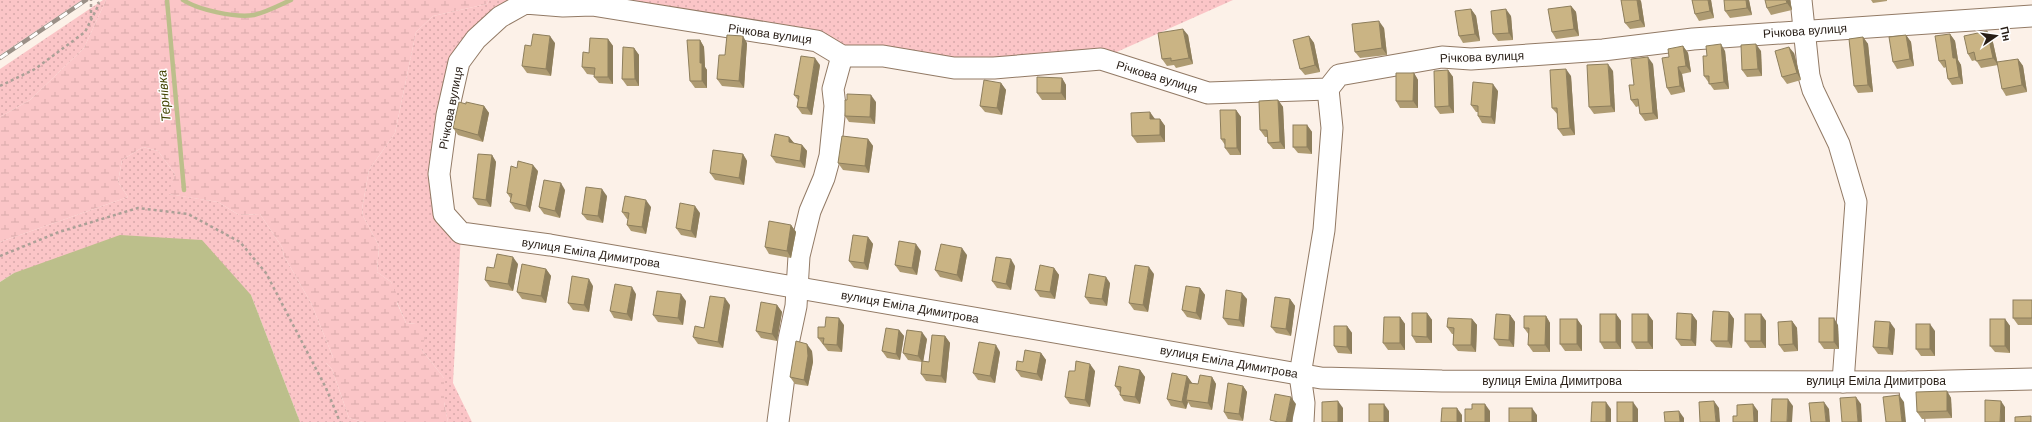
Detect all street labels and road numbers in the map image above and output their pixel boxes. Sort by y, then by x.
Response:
street label: Річкова вулиця [727,21,813,47]
street label: Річкова вулиця [1763,21,1847,41]
street label: Річкова вулиця [1440,49,1524,65]
street label: Річкова вулиця [1115,58,1199,96]
street label: Річкова вулиця [436,65,466,151]
street label: вулиця Еміла Димитрова [521,235,661,271]
street label: вулиця Еміла Димитрова [840,288,980,326]
street label: вулиця Еміла Димитрова [1159,343,1299,381]
street label: вулиця Еміла Димитрова [1482,374,1622,388]
street label: вулиця Еміла Димитрова [1806,374,1946,388]

